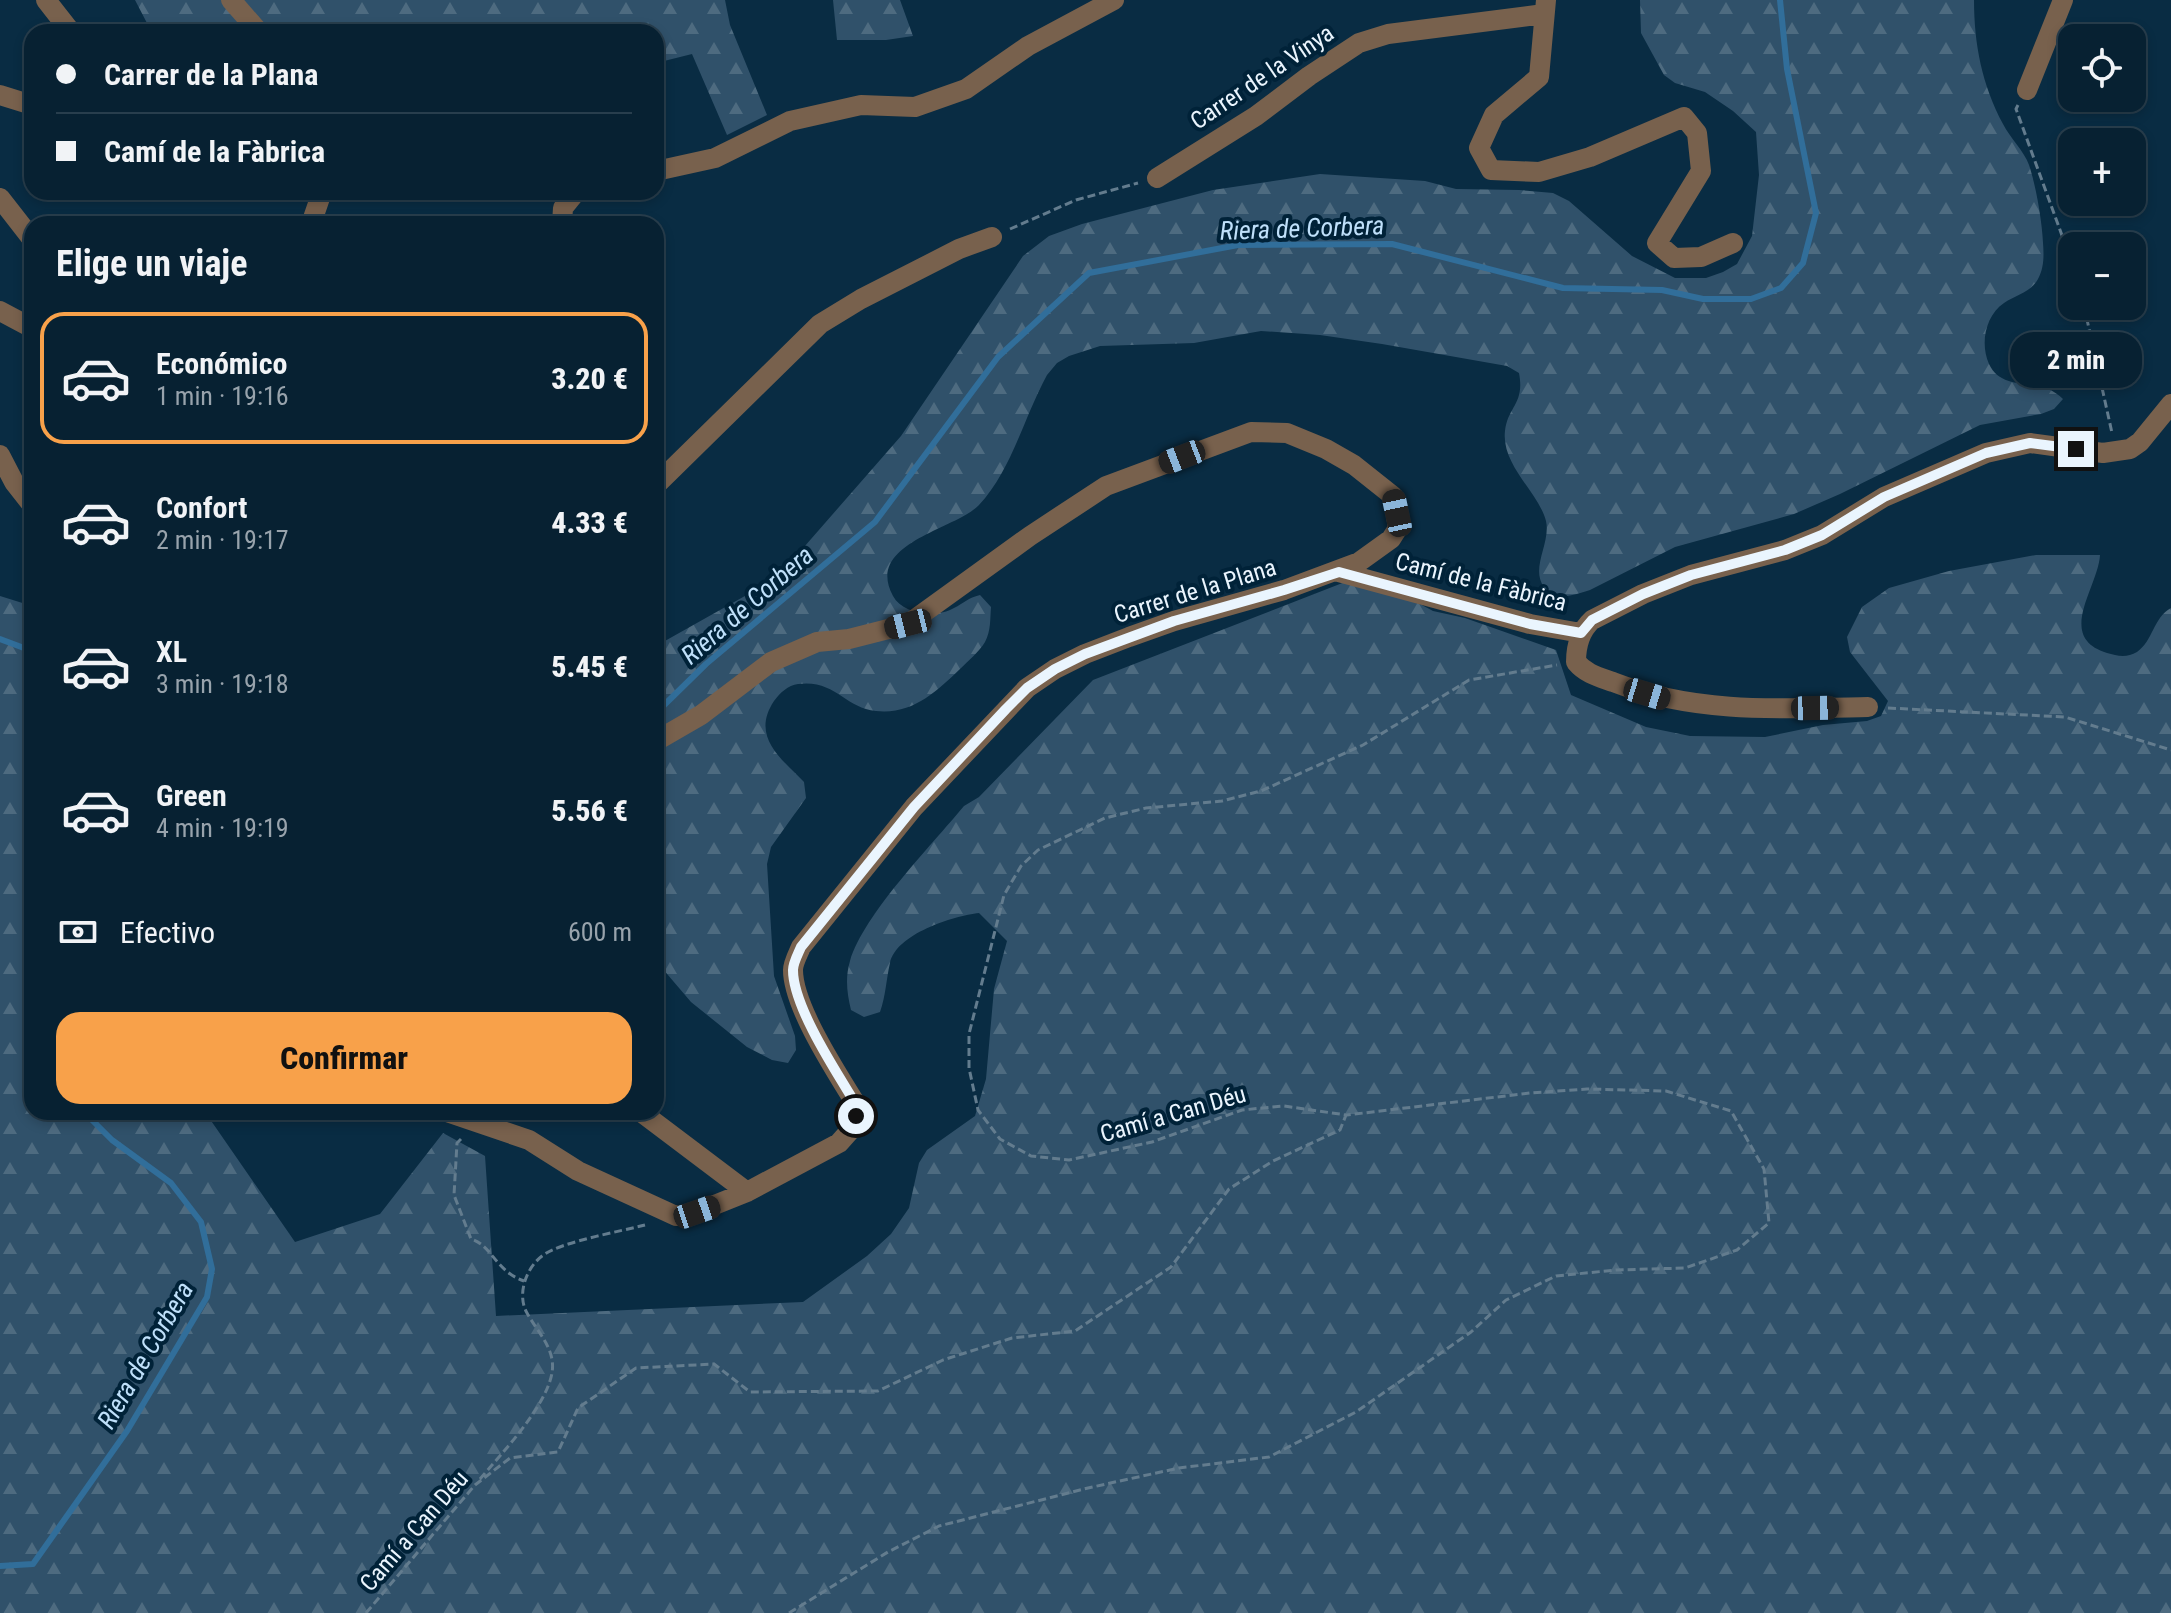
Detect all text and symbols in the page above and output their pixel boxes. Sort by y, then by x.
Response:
street label: Carrer de la Vinya [1185,19,1339,135]
map controls [2058,24,2146,320]
button: locate [2058,24,2146,112]
text: Carrer de la Plana [104,57,318,92]
button: + [2058,128,2146,216]
text: Camí de la Fàbrica [104,134,325,169]
water label: Riera de Corbera [1219,210,1385,246]
button: − [2058,232,2146,320]
text: Elige un viaje [56,243,247,285]
callout: 2 min [2010,333,2142,389]
icon: car [60,342,132,414]
text: 2 min [2047,345,2105,375]
text: Económico [156,346,287,381]
text: 3.20 € [551,361,628,396]
text: 1 min · 19:16 [156,381,289,411]
route end [2058,431,2094,467]
car [1155,437,1209,477]
icon: car [60,486,132,558]
car [1380,487,1414,539]
text: Confort [156,490,247,525]
text: 4.33 € [551,505,628,540]
text: 2 min · 19:17 [156,525,289,555]
water label: Riera de Corbera [675,540,819,670]
street label: Camí de la Fàbrica [1393,547,1569,617]
street label: Carrer de la Plana [1110,553,1280,629]
car [882,607,934,641]
icon: car [60,630,132,702]
text: XL [156,634,187,669]
text: 5.45 € [551,649,628,684]
text: 3 min · 19:18 [156,669,289,699]
car [1621,676,1673,712]
car [1791,696,1839,720]
icon: car [60,774,132,846]
text: Green [156,778,227,813]
text: 5.56 € [551,793,628,828]
text: 4 min · 19:19 [156,813,289,843]
icon: cash [56,910,100,954]
text: Efectivo [120,915,215,950]
text: 600 m [568,917,632,947]
button: Confirmar [56,1012,632,1104]
street label: Camí a Can Déu [1097,1080,1249,1148]
route start [838,1098,874,1134]
car [670,1193,724,1231]
water label: Riera de Corbera [91,1276,199,1434]
street label: Camí a Can Déu [354,1465,474,1597]

